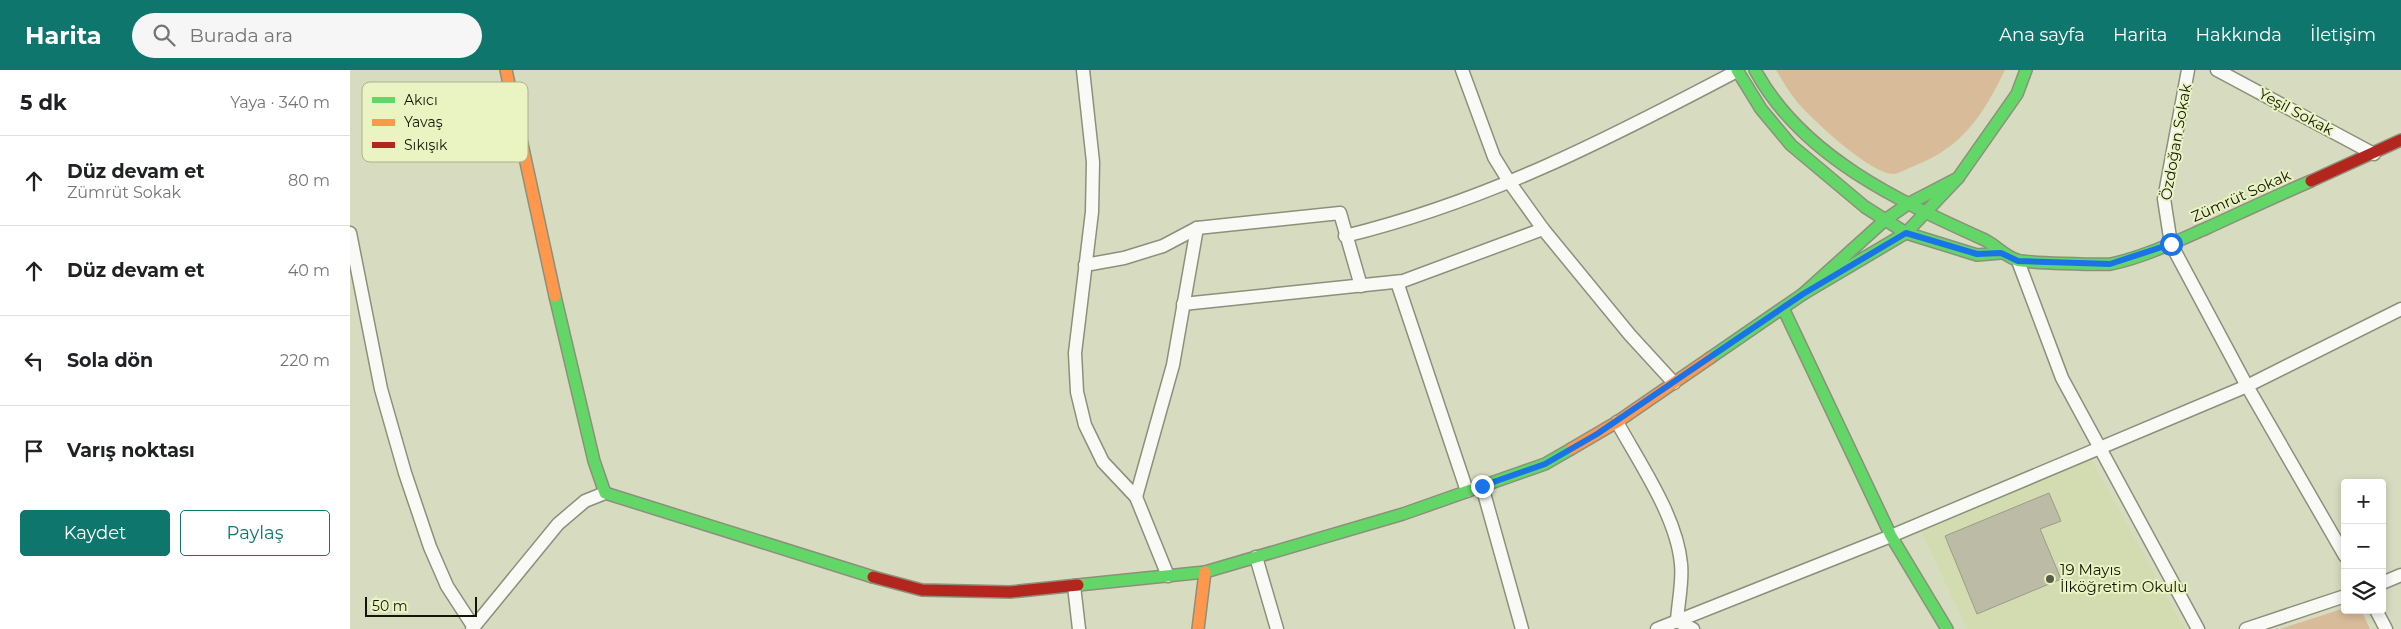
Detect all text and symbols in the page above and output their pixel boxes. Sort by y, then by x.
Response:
search box [132,13,482,58]
text: Harita [25,21,102,50]
icon: search [150,21,178,49]
text: Burada ara [190,24,293,47]
text: Ana sayfa [1999,24,2085,46]
text: Harita [2113,24,2167,46]
text: Hakkında [2195,24,2282,46]
text: İletişim [2310,24,2376,46]
legend [362,82,528,162]
street label: Özdoğan Sokak [2156,82,2195,202]
street label: Yeşil Sokak [2255,84,2337,139]
text: 5 dk [20,90,67,115]
text: Akıcı [404,91,438,109]
text: Yaya · 340 m [230,93,330,112]
text: Yavaş [404,113,443,131]
text: Sıkışık [404,136,448,154]
text: Düz devam et [67,160,205,183]
street label: Zümrüt Sokak [2188,165,2294,226]
icon: ahead [20,167,48,195]
text: 80 m [288,171,330,190]
text: Zümrüt Sokak [67,183,181,202]
route start [2160,233,2183,256]
icon: ahead [20,257,48,285]
text: Düz devam et [67,259,205,282]
text: 40 m [288,261,330,280]
icon: left [20,347,48,375]
text: Sola dön [67,349,153,372]
text: 220 m [280,351,330,370]
icon: arrive [20,437,48,465]
text: Varış noktası [67,439,195,462]
route end [1471,475,1494,498]
map controls [2341,479,2386,614]
button: + [2341,479,2386,524]
button: Kaydet [20,510,170,556]
button: Paylaş [180,510,330,556]
button: − [2341,524,2386,569]
place label: 19 Mayıs İlköğretim Okulu [2060,560,2187,596]
button: layers [2341,569,2386,614]
marker: 19 Mayıs İlköğretim Okulu [2044,573,2056,585]
scale bar [365,594,478,617]
text: 50 m [372,597,408,615]

